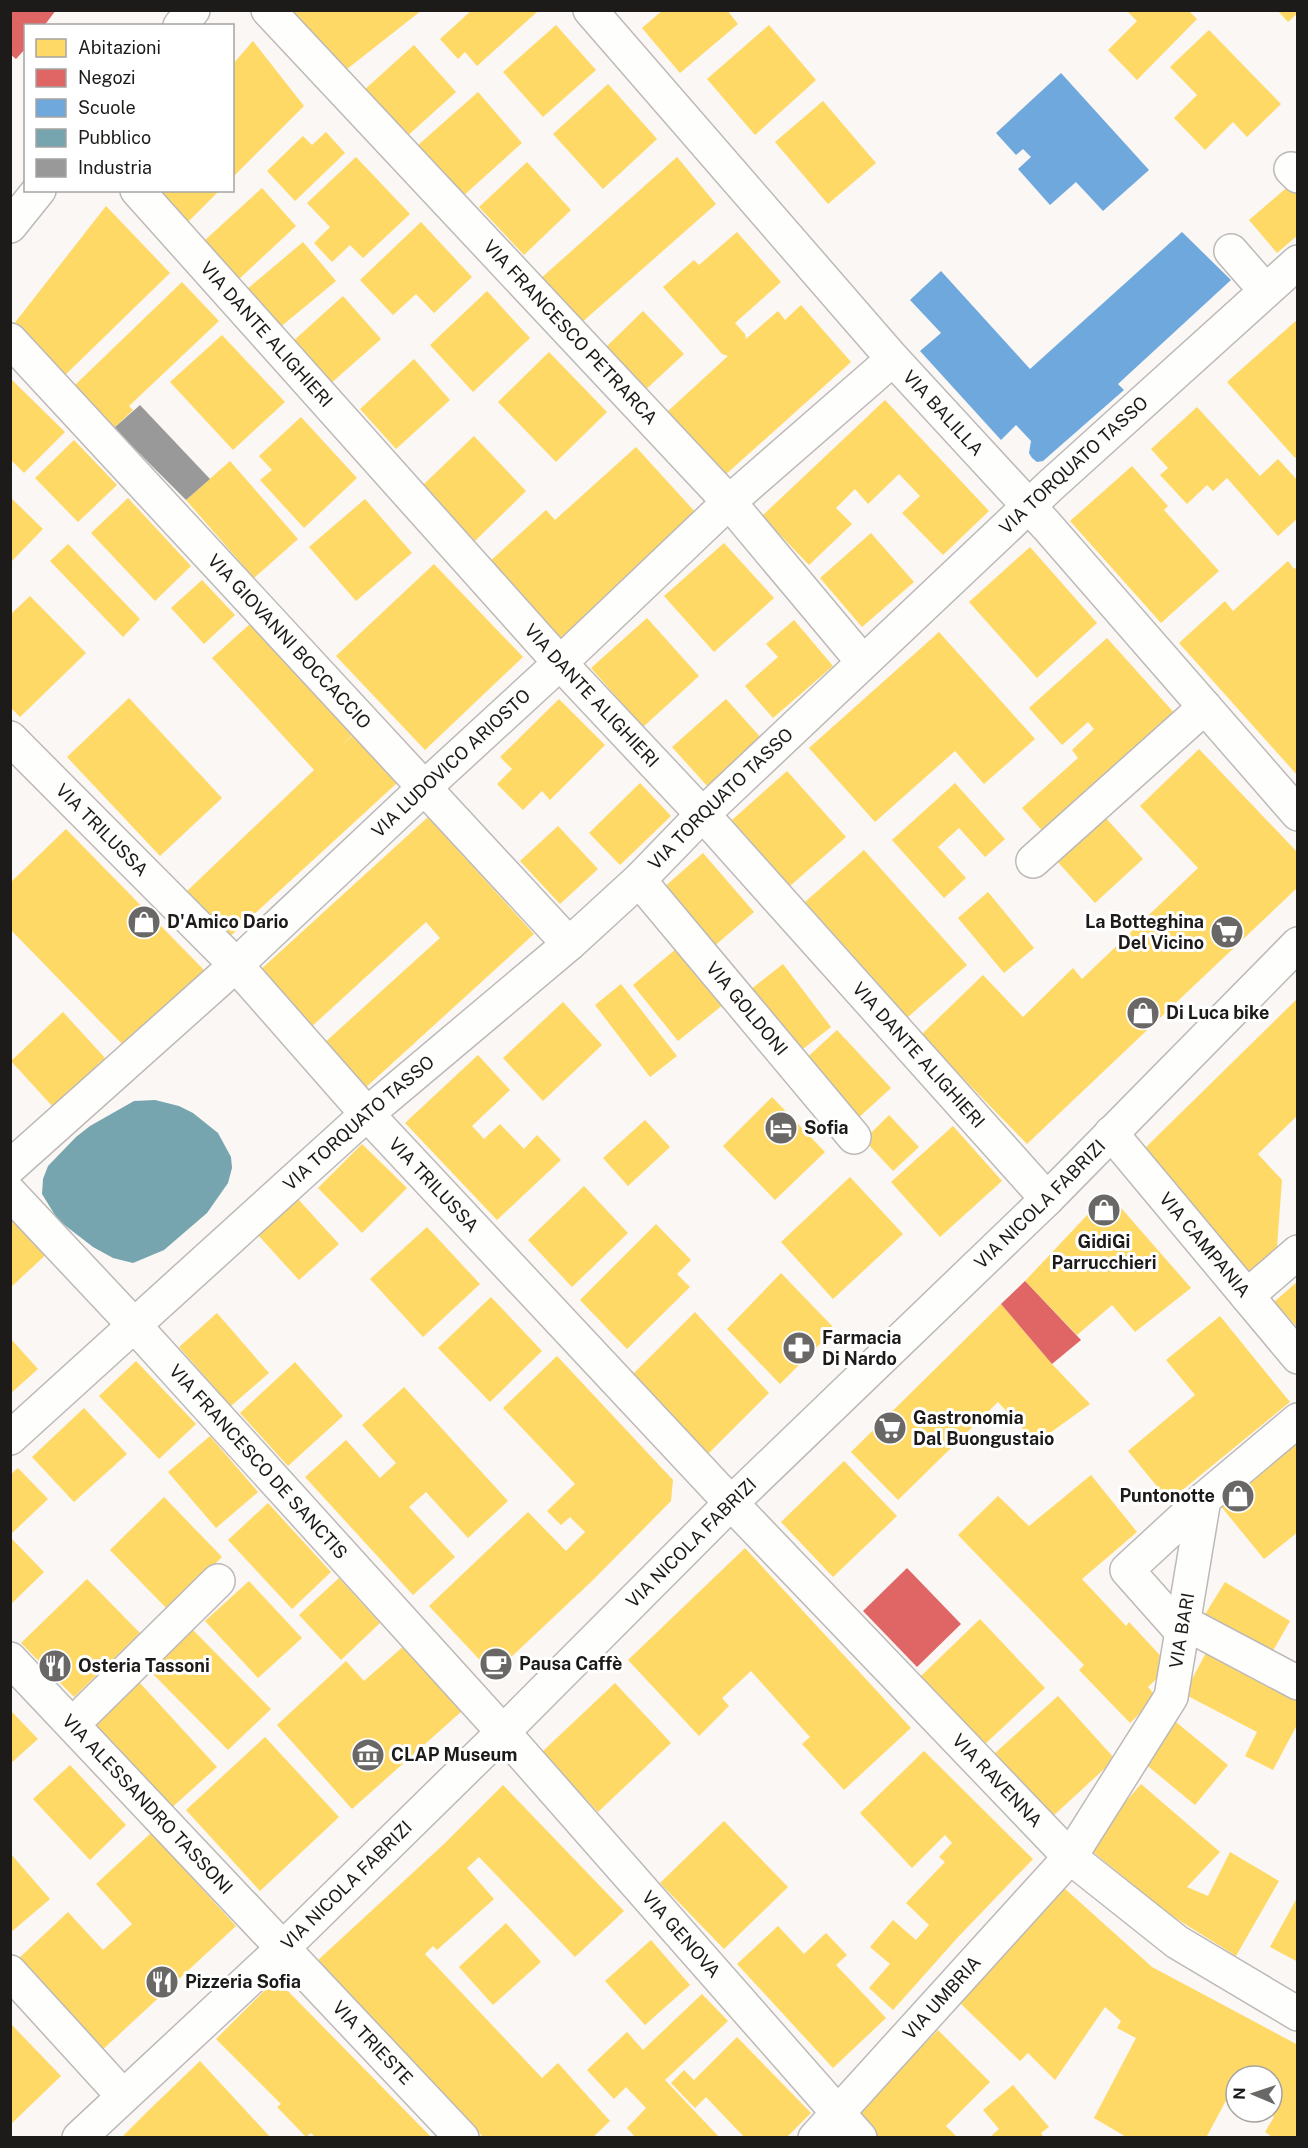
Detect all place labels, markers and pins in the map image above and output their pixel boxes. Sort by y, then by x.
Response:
shop icon: D'Amico Dario [126,904,162,940]
place label: D'Amico Dario [167,911,289,932]
place label: La Botteghina Del Vicino [1085,911,1204,953]
supermarket icon: La Botteghina Del Vicino [1209,914,1245,950]
shop icon: Di Luca bike [1125,995,1161,1031]
place label: Di Luca bike [1166,1002,1269,1023]
hotel icon: Sofia [763,1110,799,1146]
place label: Sofia [804,1117,849,1138]
shop icon: GidiGi Parrucchieri [1086,1192,1122,1228]
place label: GidiGi Parrucchieri [1052,1231,1156,1273]
place label: Farmacia Di Nardo [822,1327,902,1369]
pharmacy icon: Farmacia Di Nardo [781,1330,817,1366]
place label: Gastronomia Dal Buongustaio [913,1407,1054,1449]
supermarket icon: Gastronomia Dal Buongustaio [872,1410,908,1446]
shop icon: Puntonotte [1220,1478,1256,1514]
place label: Puntonotte [1119,1485,1215,1506]
cafe icon: Pausa Caffè [478,1646,514,1682]
restaurant icon: Osteria Tassoni [37,1648,73,1684]
place label: Pausa Caffè [519,1653,622,1674]
place label: Osteria Tassoni [78,1655,210,1676]
museum icon: CLAP Museum [350,1737,386,1773]
place label: CLAP Museum [391,1744,517,1765]
restaurant icon: Pizzeria Sofia [144,1964,180,2000]
place label: Pizzeria Sofia [185,1971,301,1992]

